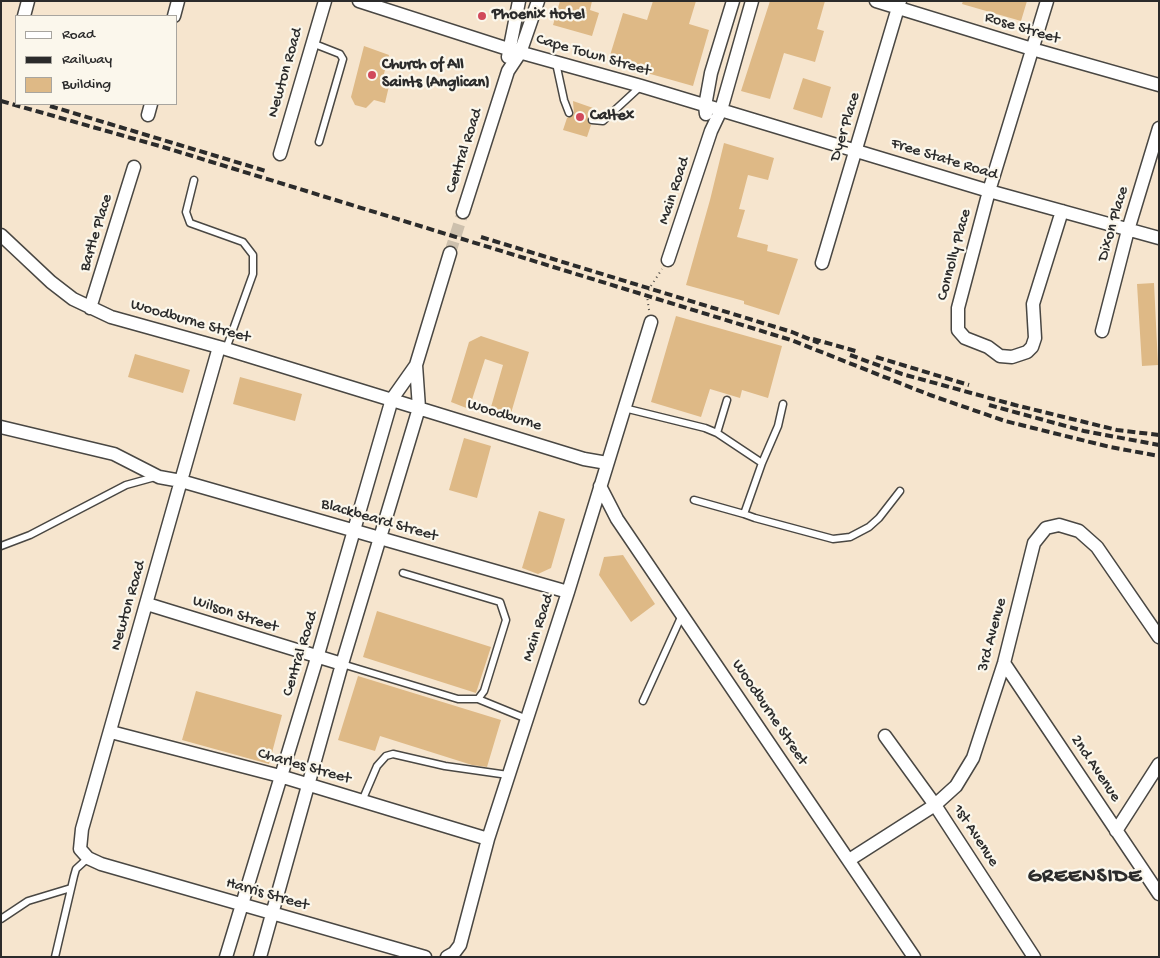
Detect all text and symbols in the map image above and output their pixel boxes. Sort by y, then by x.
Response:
place label: Phoenix Hotel [492,6,585,26]
street label: Rose Street [982,9,1062,49]
marker: Phoenix Hotel [476,10,488,22]
legend [15,15,178,105]
text: Road [62,26,95,44]
street label: Newton Road [264,26,308,120]
street label: Cape Town Street [533,30,653,82]
text: Railway [62,51,112,69]
place label: Church of All Saints (Anglican) [382,56,490,94]
marker: Church of All Saints (Anglican) [366,69,378,81]
text: Building [62,76,111,94]
street label: Dyer Place [826,90,866,164]
street label: Central Road [442,106,488,196]
place label: Caltex [590,107,634,127]
marker: Caltex [574,111,586,123]
street label: Free State Road [888,135,1000,185]
street label: Main Road [655,155,695,227]
street label: Dixon Place [1094,184,1134,264]
street label: Bartle Place [76,192,118,274]
street label: Connolly Place [934,207,976,303]
street label: Woodburne Street [128,296,252,348]
street label: Woodburne [464,396,544,436]
street label: Blackbeard Street [319,495,439,547]
street label: Newton Road [107,559,151,653]
street label: Wilson Street [190,592,280,638]
street label: Main Road [519,592,559,664]
street label: 3rd Avenue [974,596,1012,674]
street label: Central Road [279,609,323,699]
street label: Woodburne Street [727,656,811,770]
street label: 2nd Avenue [1066,732,1124,806]
street label: Charles Street [255,745,353,789]
street label: 1st Avenue [948,801,1002,871]
district label: GREENSIDE [1027,865,1143,891]
street label: Harris Street [223,874,311,916]

